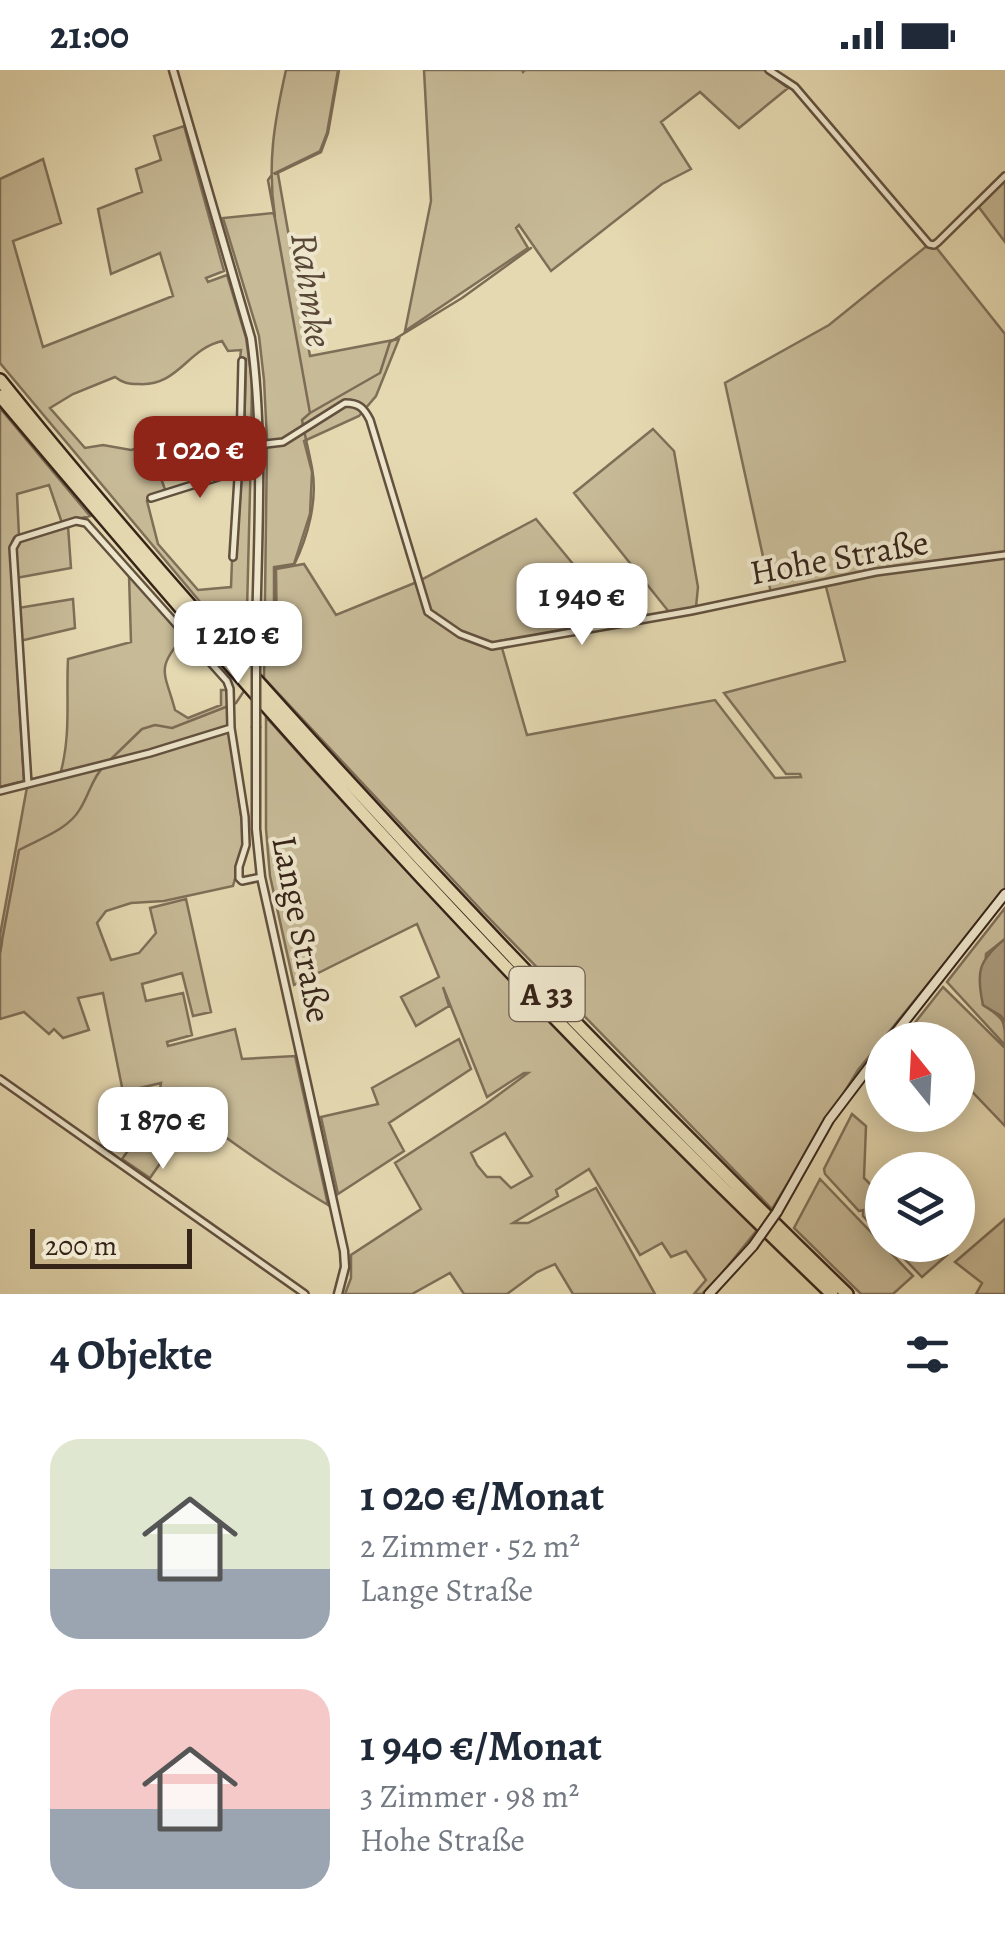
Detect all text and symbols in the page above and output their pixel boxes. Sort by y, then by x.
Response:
text: 21:00 [50,9,129,61]
water label: Rahmke [278,229,346,351]
pin: 1 020 € [108,416,292,501]
text: 1 020 € [156,426,244,470]
street label: Hohe Straße [746,518,932,596]
pin: 1 940 € [490,563,674,648]
text: 1 940 € [539,573,625,617]
pin: 1 210 € [146,601,330,686]
text: 1 210 € [196,611,280,655]
street label: Lange Straße [260,832,344,1026]
road number: A 33 [510,967,584,1021]
north arrow [865,1022,975,1132]
map controls [865,1022,975,1262]
pin: 1 870 € [71,1087,255,1172]
text: 1 870 € [120,1097,206,1141]
button: layers [865,1152,975,1262]
scale bar [30,1224,192,1268]
text: 200 m [45,1227,117,1265]
text: 4 Objekte [50,1326,213,1383]
icon: filters [900,1327,955,1382]
text: 1 020 €/Monat [360,1467,604,1524]
icon: home [130,1479,250,1599]
text: 2 Zimmer · 52 m² [360,1524,580,1568]
text: Lange Straße [360,1568,533,1612]
text: 1 940 €/Monat [360,1717,602,1774]
icon: home [130,1729,250,1849]
text: 3 Zimmer · 98 m² [360,1774,579,1818]
text: Hohe Straße [360,1818,525,1862]

